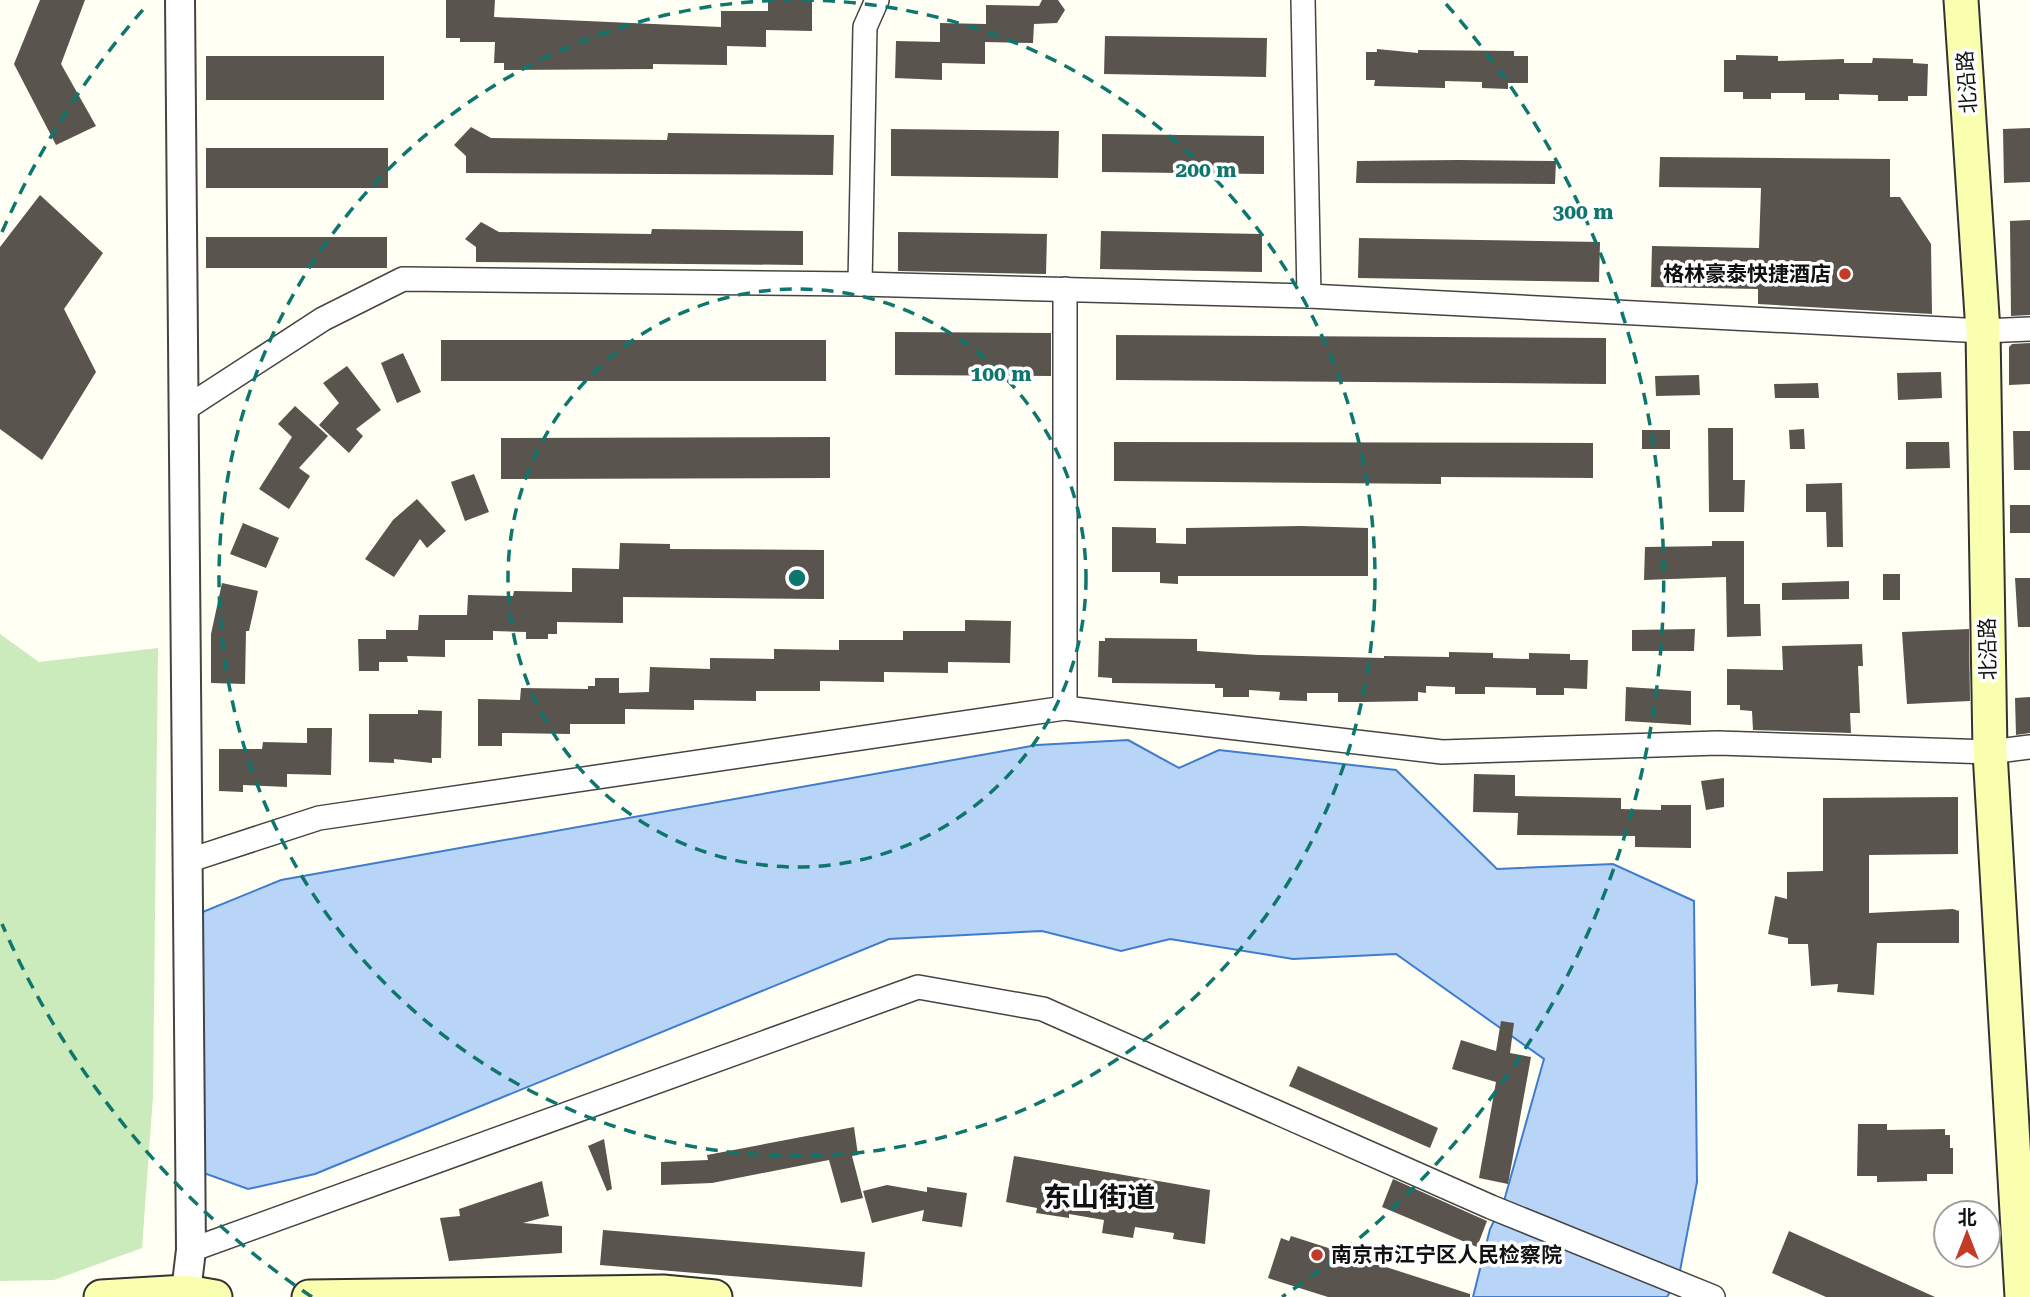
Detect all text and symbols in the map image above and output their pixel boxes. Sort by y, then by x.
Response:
street label: 北沿路 [1953,50,1981,114]
text: 200 m [1176,158,1236,182]
text: 300 m [1553,200,1613,224]
place label: 格林豪泰快捷酒店 [1663,262,1831,286]
marker: 格林豪泰快捷酒店 [1837,266,1853,282]
text: 100 m [971,362,1031,386]
centre of rings [785,566,809,590]
street label: 北沿路 [1975,617,2001,681]
district label: 东山街道 [1043,1181,1155,1214]
north arrow [1932,1199,2002,1269]
text: 北 [1957,1206,1977,1229]
place label: 南京市江宁区人民检察院 [1331,1243,1562,1267]
marker: 南京市江宁区人民检察院 [1309,1247,1325,1263]

